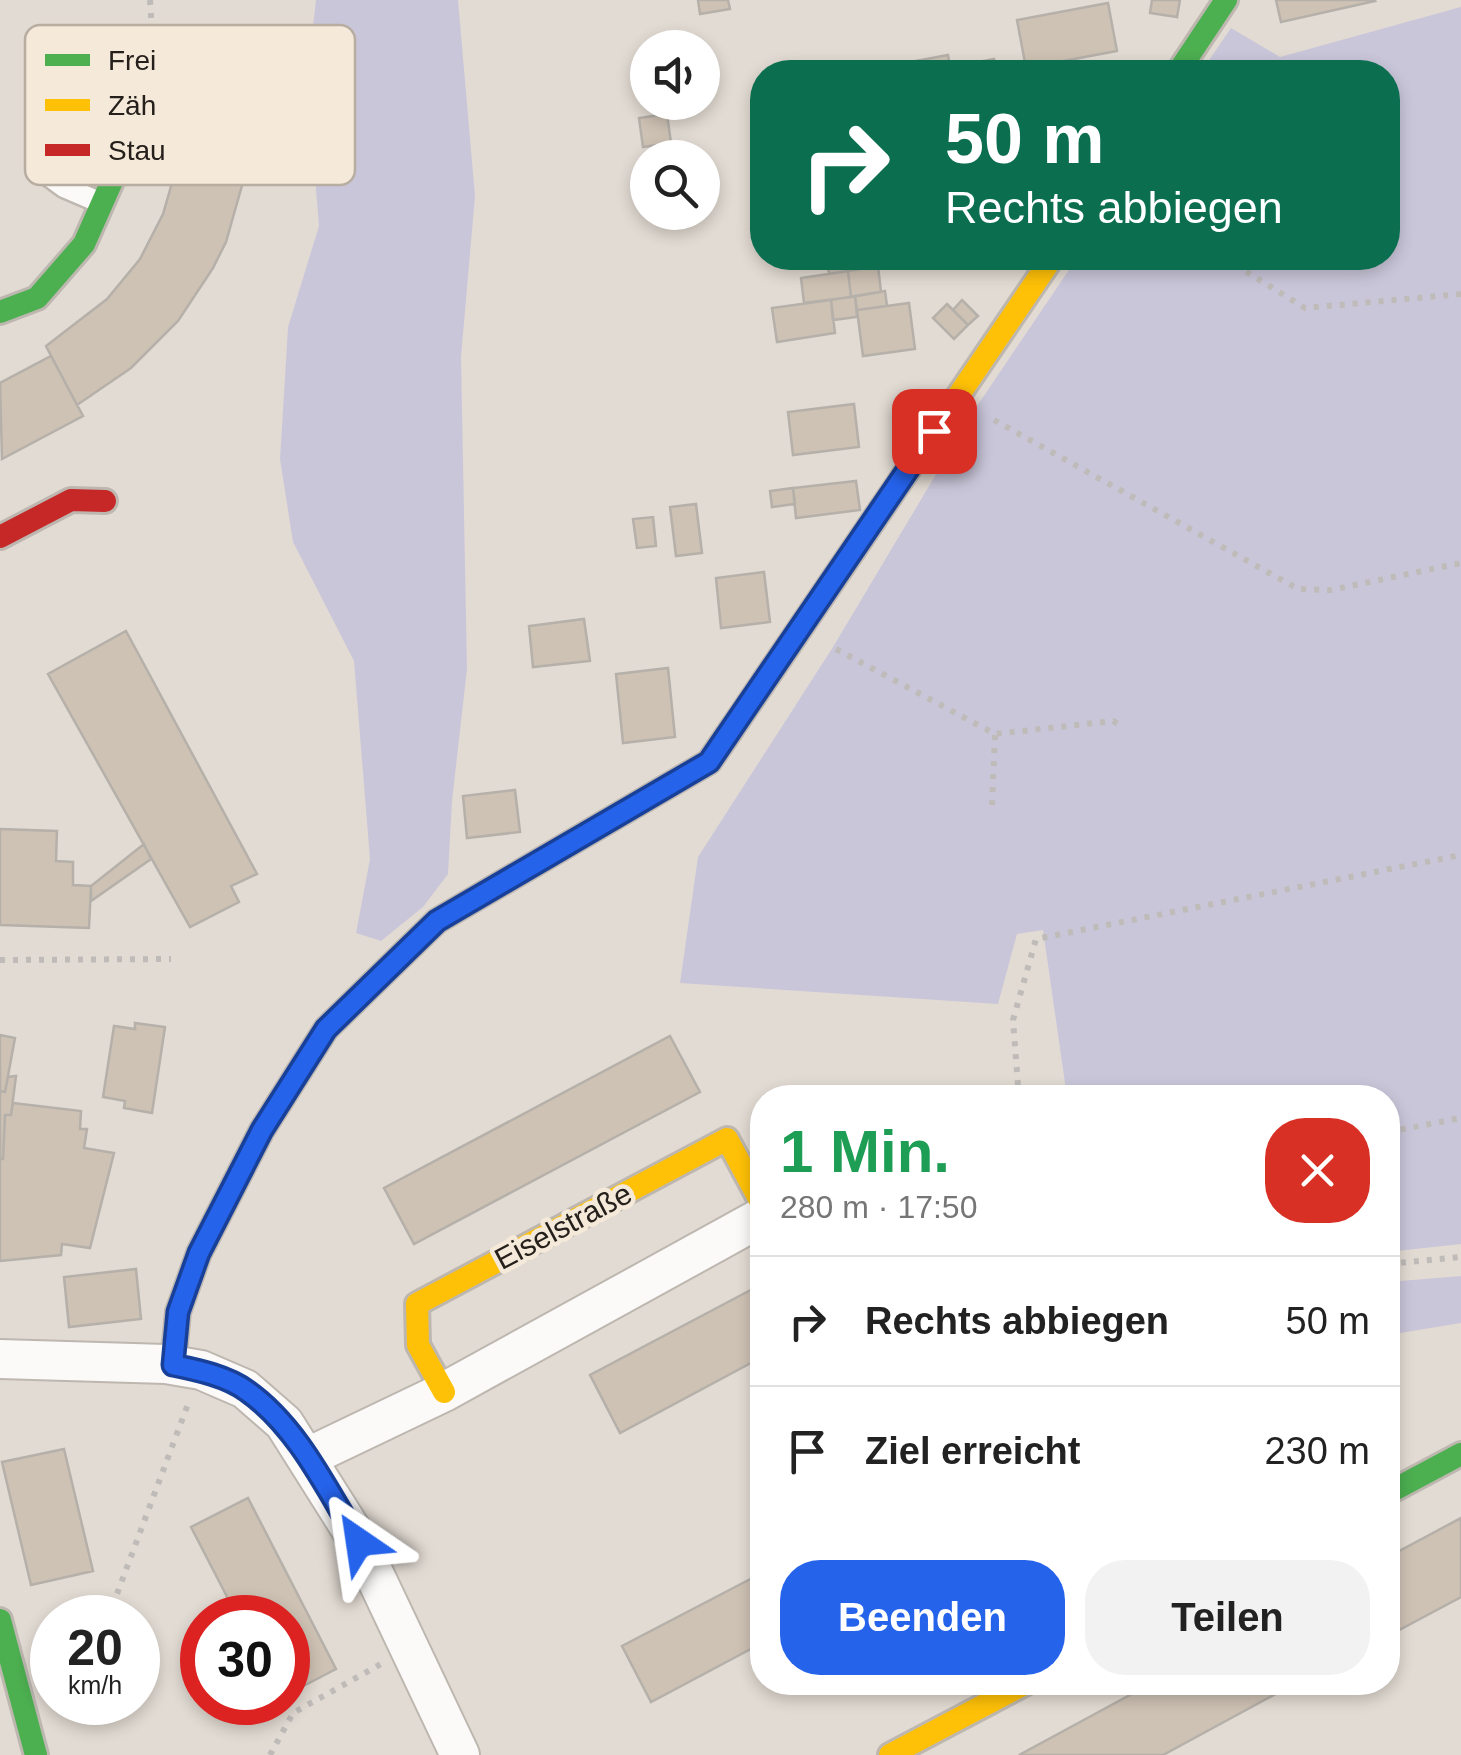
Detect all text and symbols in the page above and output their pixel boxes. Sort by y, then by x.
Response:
legend [25,25,355,185]
map controls [630,30,720,230]
button: sound [630,30,720,120]
text: Frei [108,45,156,76]
text: Zäh [108,90,156,121]
icon: right [780,100,910,230]
text: 50 m [945,100,1105,178]
text: Stau [108,135,166,166]
button: search [630,140,720,230]
text: Rechts abbiegen [945,182,1283,233]
pin [892,389,977,474]
icon: arrive [907,404,962,459]
text: 1 Min. [780,1118,950,1185]
button: close [1265,1118,1370,1223]
street label: Eiselstraße [489,1176,637,1276]
text: 280 m · 17:50 [780,1189,977,1225]
icon: right [780,1294,835,1349]
text: Rechts abbiegen [865,1300,1169,1342]
text: 50 m [1286,1300,1370,1342]
icon: arrive [780,1424,835,1479]
text: Ziel erreicht [865,1430,1080,1472]
text: 230 m [1264,1430,1370,1472]
position arrow [307,1490,411,1594]
button: Beenden [780,1560,1065,1675]
button: Teilen [1085,1560,1370,1675]
speed limit sign: 30 [180,1595,310,1725]
text: 20 [67,1620,123,1676]
text: km/h [68,1671,122,1699]

